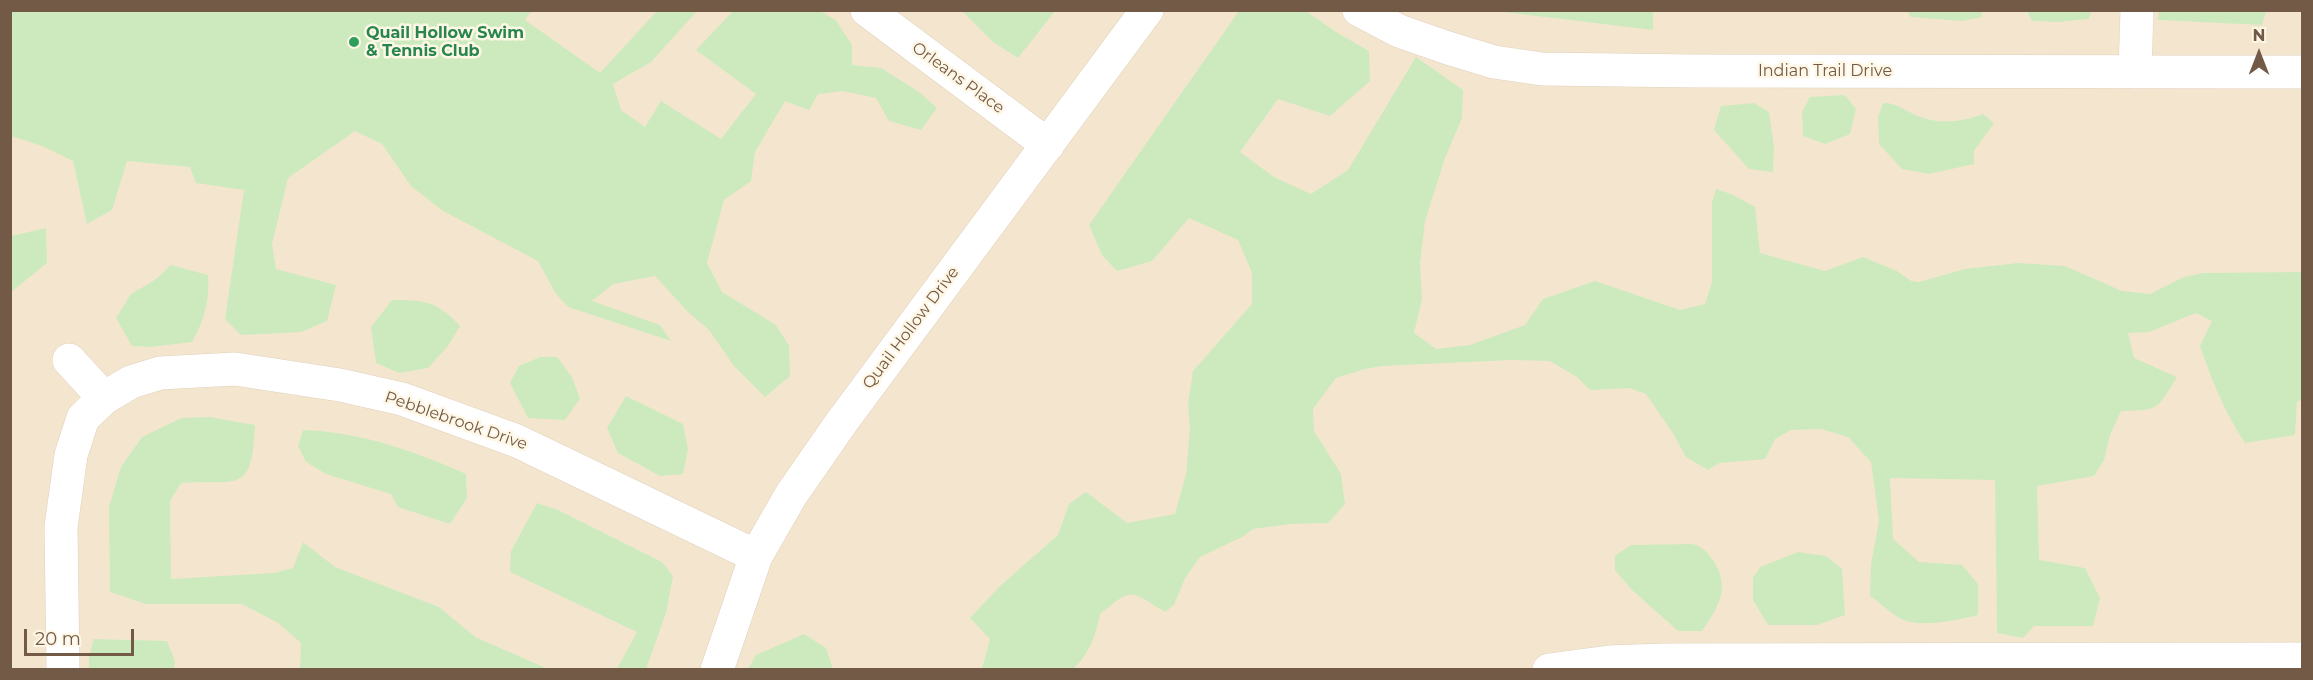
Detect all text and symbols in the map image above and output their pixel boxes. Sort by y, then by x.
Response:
place label: Quail Hollow Swim & Tennis Club [366,23,524,61]
north arrow [2229,24,2289,84]
text: N [2253,26,2265,45]
marker: Quail Hollow Swim & Tennis Club [347,35,361,49]
street label: Orleans Place [908,38,1008,118]
street label: Indian Trail Drive [1758,61,1892,81]
street label: Quail Hollow Drive [859,263,963,393]
street label: Pebblebrook Drive [382,388,530,454]
scale bar [27,617,136,655]
text: 20 m [35,628,81,650]

